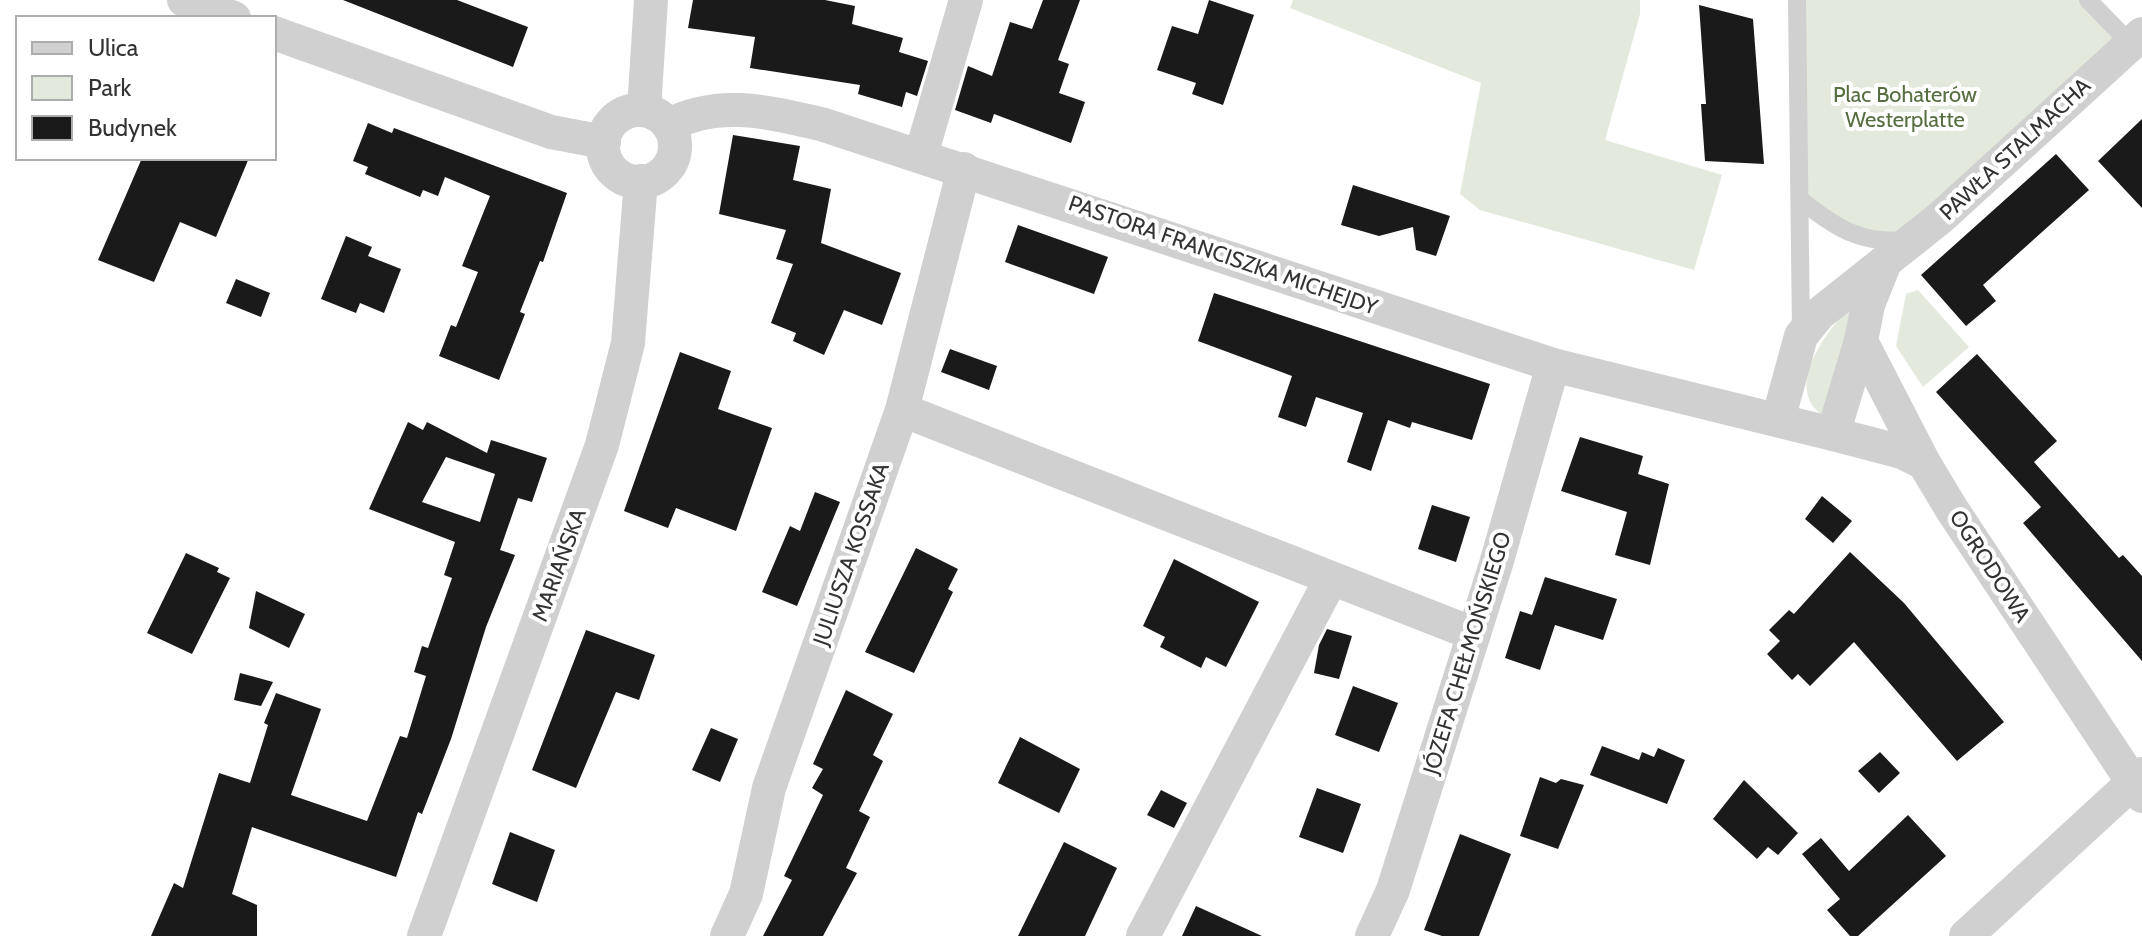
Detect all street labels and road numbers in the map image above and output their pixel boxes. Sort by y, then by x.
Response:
street label: PAWŁA STALMACHA [1934,72,2096,226]
street label: PASTORA FRANCISZKA MICHEJDY [1065,189,1382,321]
street label: JULIUSZA KOSSAKA [807,459,895,650]
street label: MARIAŃSKA [526,504,592,625]
street label: OGRODOWA [1944,505,2036,627]
street label: JÓZEFA CHEŁMOŃSKIEGO [1417,528,1517,779]

